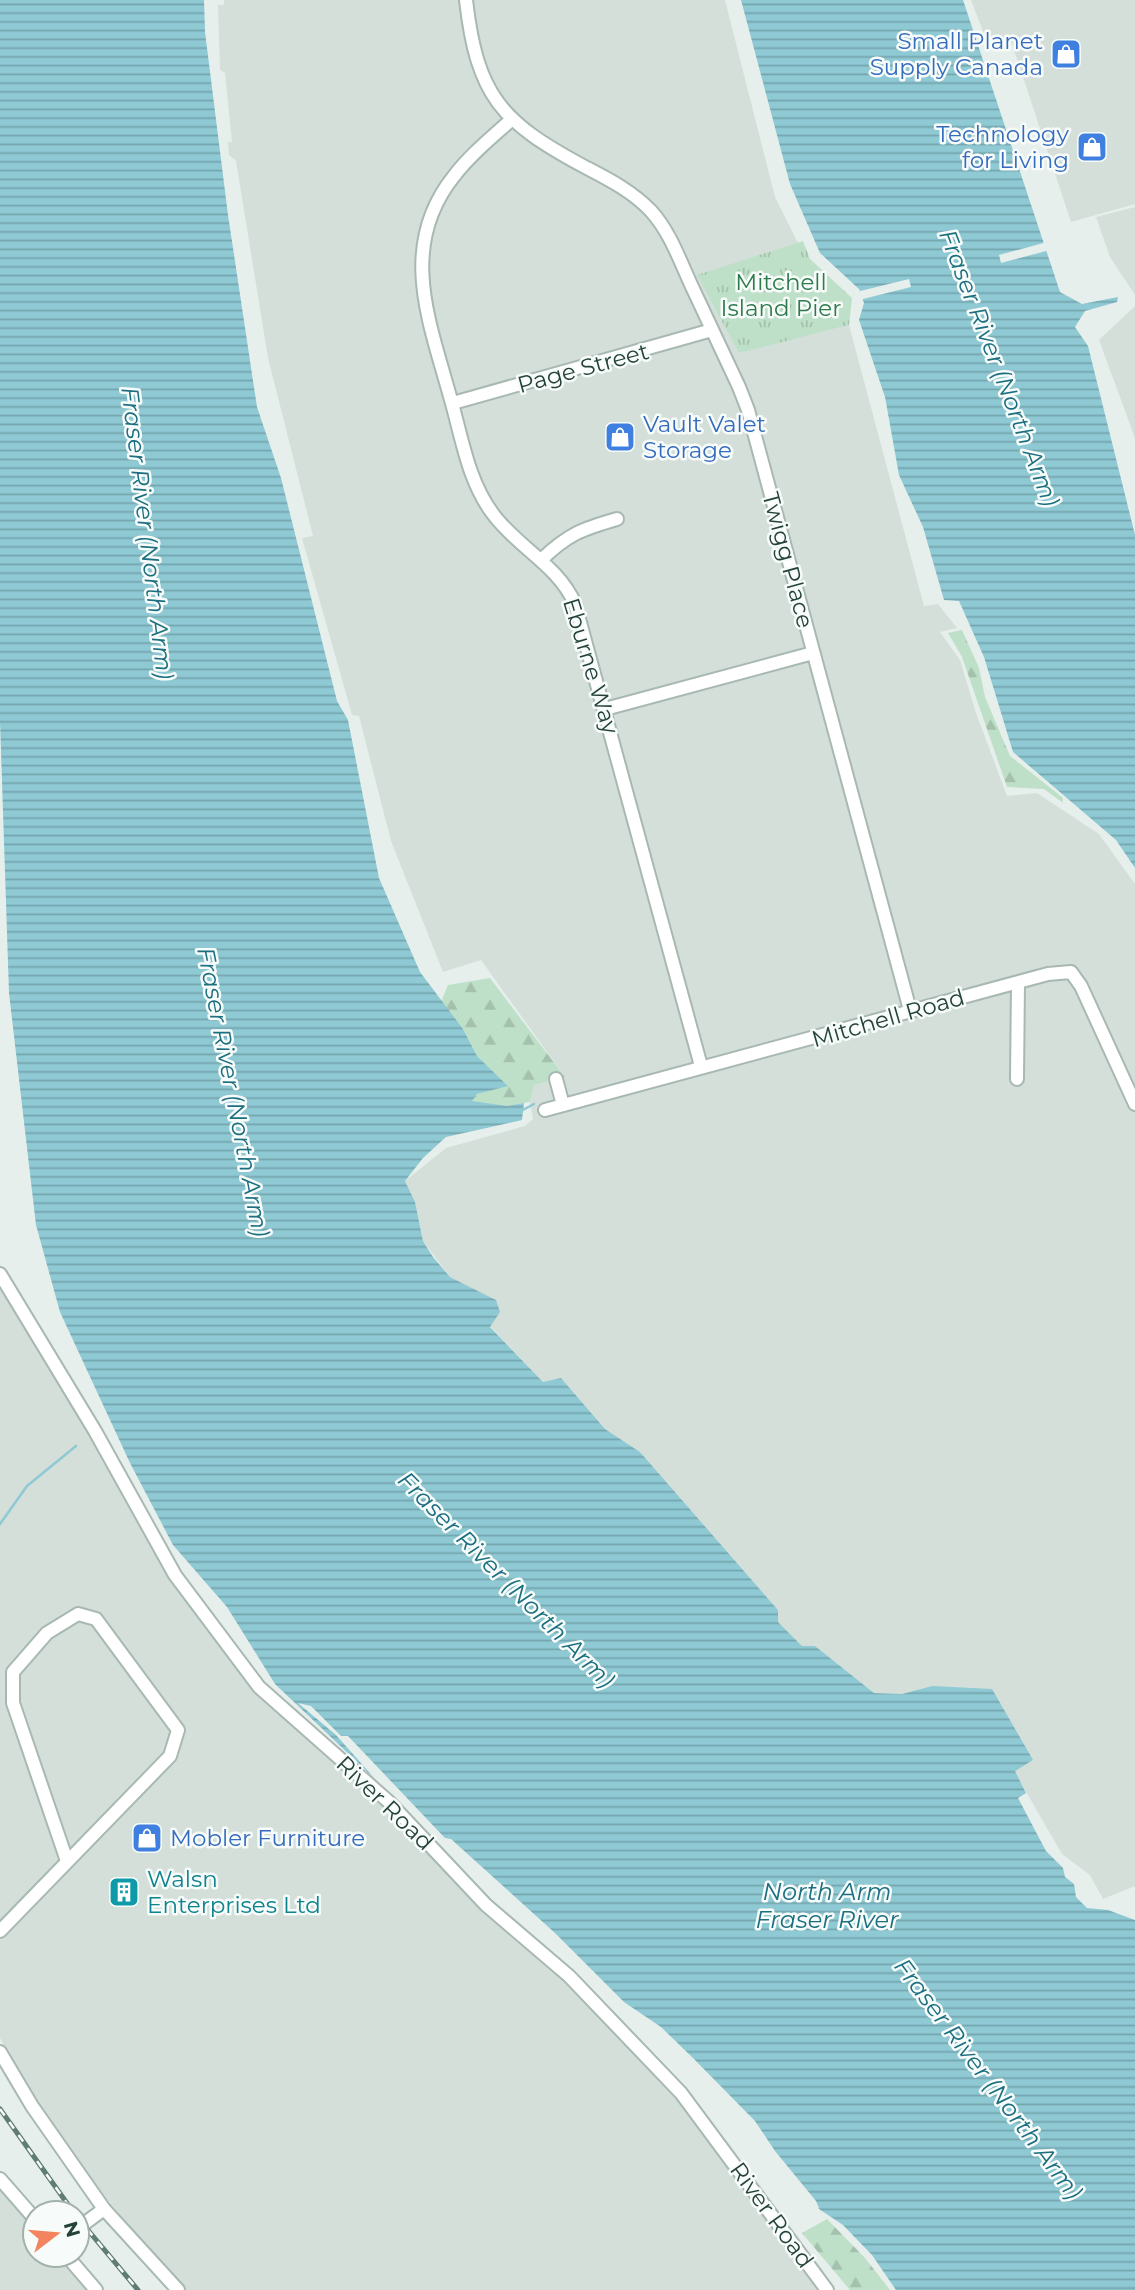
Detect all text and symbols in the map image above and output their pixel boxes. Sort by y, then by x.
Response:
place label: Small Planet Supply Canada [870,27,1043,81]
shop icon: Small Planet Supply Canada [1049,37,1083,71]
place label: Technology for Living [936,120,1070,174]
shop icon: Technology for Living [1075,130,1109,164]
water label: Fraser River (North Arm) [933,225,1066,510]
park label: Mitchell Island Pier [721,268,841,322]
street label: Page Street [514,337,652,399]
water label: Fraser River (North Arm) [115,385,180,681]
place label: Vault Valet Storage [643,410,766,464]
shop icon: Vault Valet Storage [603,420,637,454]
street label: Twigg Place [756,489,820,631]
street label: Eburne Way [557,595,625,738]
water label: Fraser River (North Arm) [191,945,276,1239]
street label: Mitchell Road [808,983,968,1053]
water label: Fraser River (North Arm) [392,1465,621,1694]
street label: River Road [331,1750,439,1856]
shop icon: Mobler Furniture [130,1821,164,1855]
place label: Mobler Furniture [170,1824,365,1852]
place label: Walsn Enterprises Ltd [147,1865,321,1919]
building icon: Walsn Enterprises Ltd [107,1875,141,1909]
water label: North Arm Fraser River [755,1877,900,1934]
water label: Fraser River (North Arm) [888,1952,1089,2205]
street label: River Road [724,2157,820,2273]
north arrow [21,2199,91,2269]
text: N [59,2219,85,2240]

